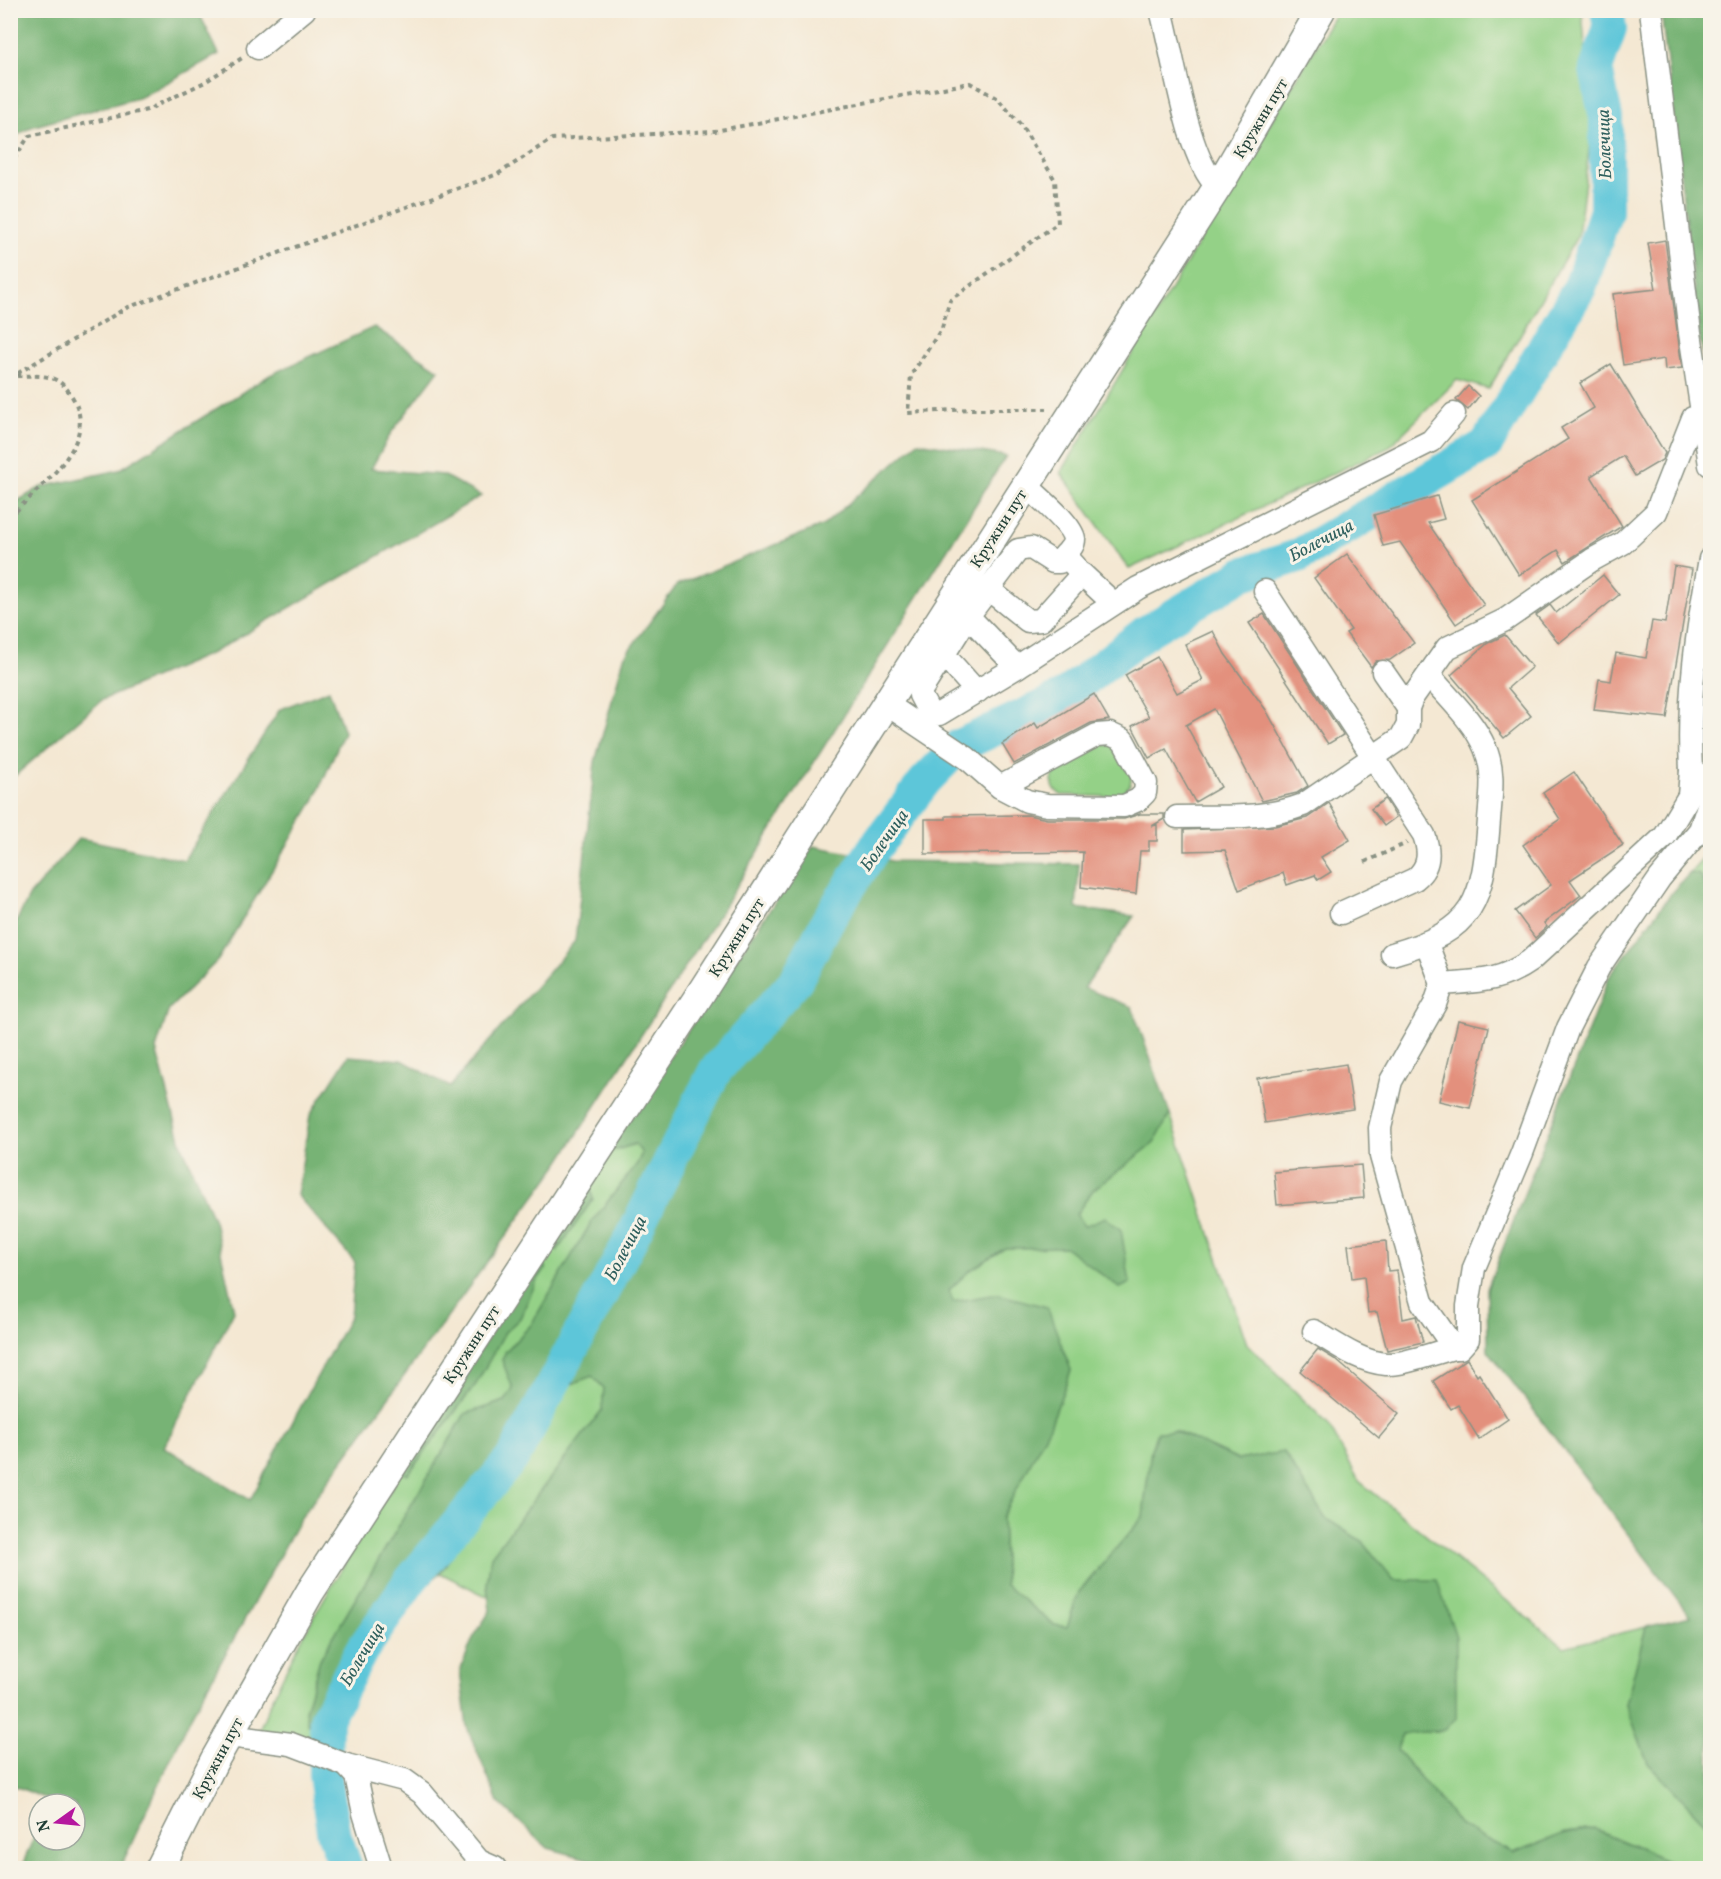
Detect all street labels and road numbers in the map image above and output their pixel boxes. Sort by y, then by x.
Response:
street label: Кружни пут [1229,75,1294,163]
street label: Кружни пут [966,485,1033,573]
street label: Кружни пут [705,894,771,982]
street label: Кружни пут [439,1301,506,1389]
street label: Кружни пут [188,1714,250,1804]

